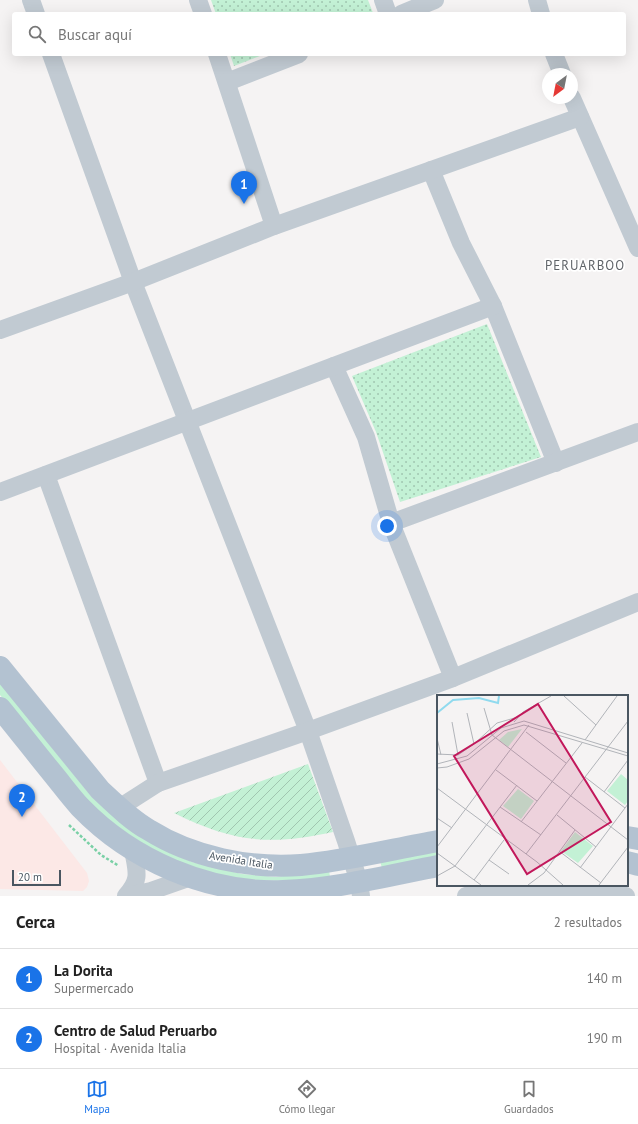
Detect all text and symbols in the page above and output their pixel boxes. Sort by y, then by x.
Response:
search box [12,12,626,56]
icon: search [26,23,48,45]
text: Buscar aquí [58,25,132,44]
north arrow [542,68,578,104]
pin: 1 [231,171,257,204]
district label: PERUARBOO [545,257,625,274]
your location [377,516,397,536]
inset map [437,695,628,886]
pin: 2 [9,784,35,817]
street label: Avenida Italia [208,848,274,872]
scale bar [12,868,61,887]
text: 20 m [18,870,42,884]
text: Cerca [16,911,55,933]
text: 2 resultados [554,914,622,931]
text: La Dorita [54,961,113,980]
text: 1 [25,970,33,987]
text: 140 m [587,970,622,987]
text: Supermercado [54,980,134,997]
text: Centro de Salud Peruarbo [54,1021,217,1040]
text: 2 [25,1030,33,1047]
text: 190 m [587,1030,622,1047]
text: Hospital · Avenida Italia [54,1040,186,1057]
tab: Mapa [84,1078,110,1116]
tab: Cómo llegar [279,1078,335,1116]
tab: Guardados [504,1078,554,1116]

